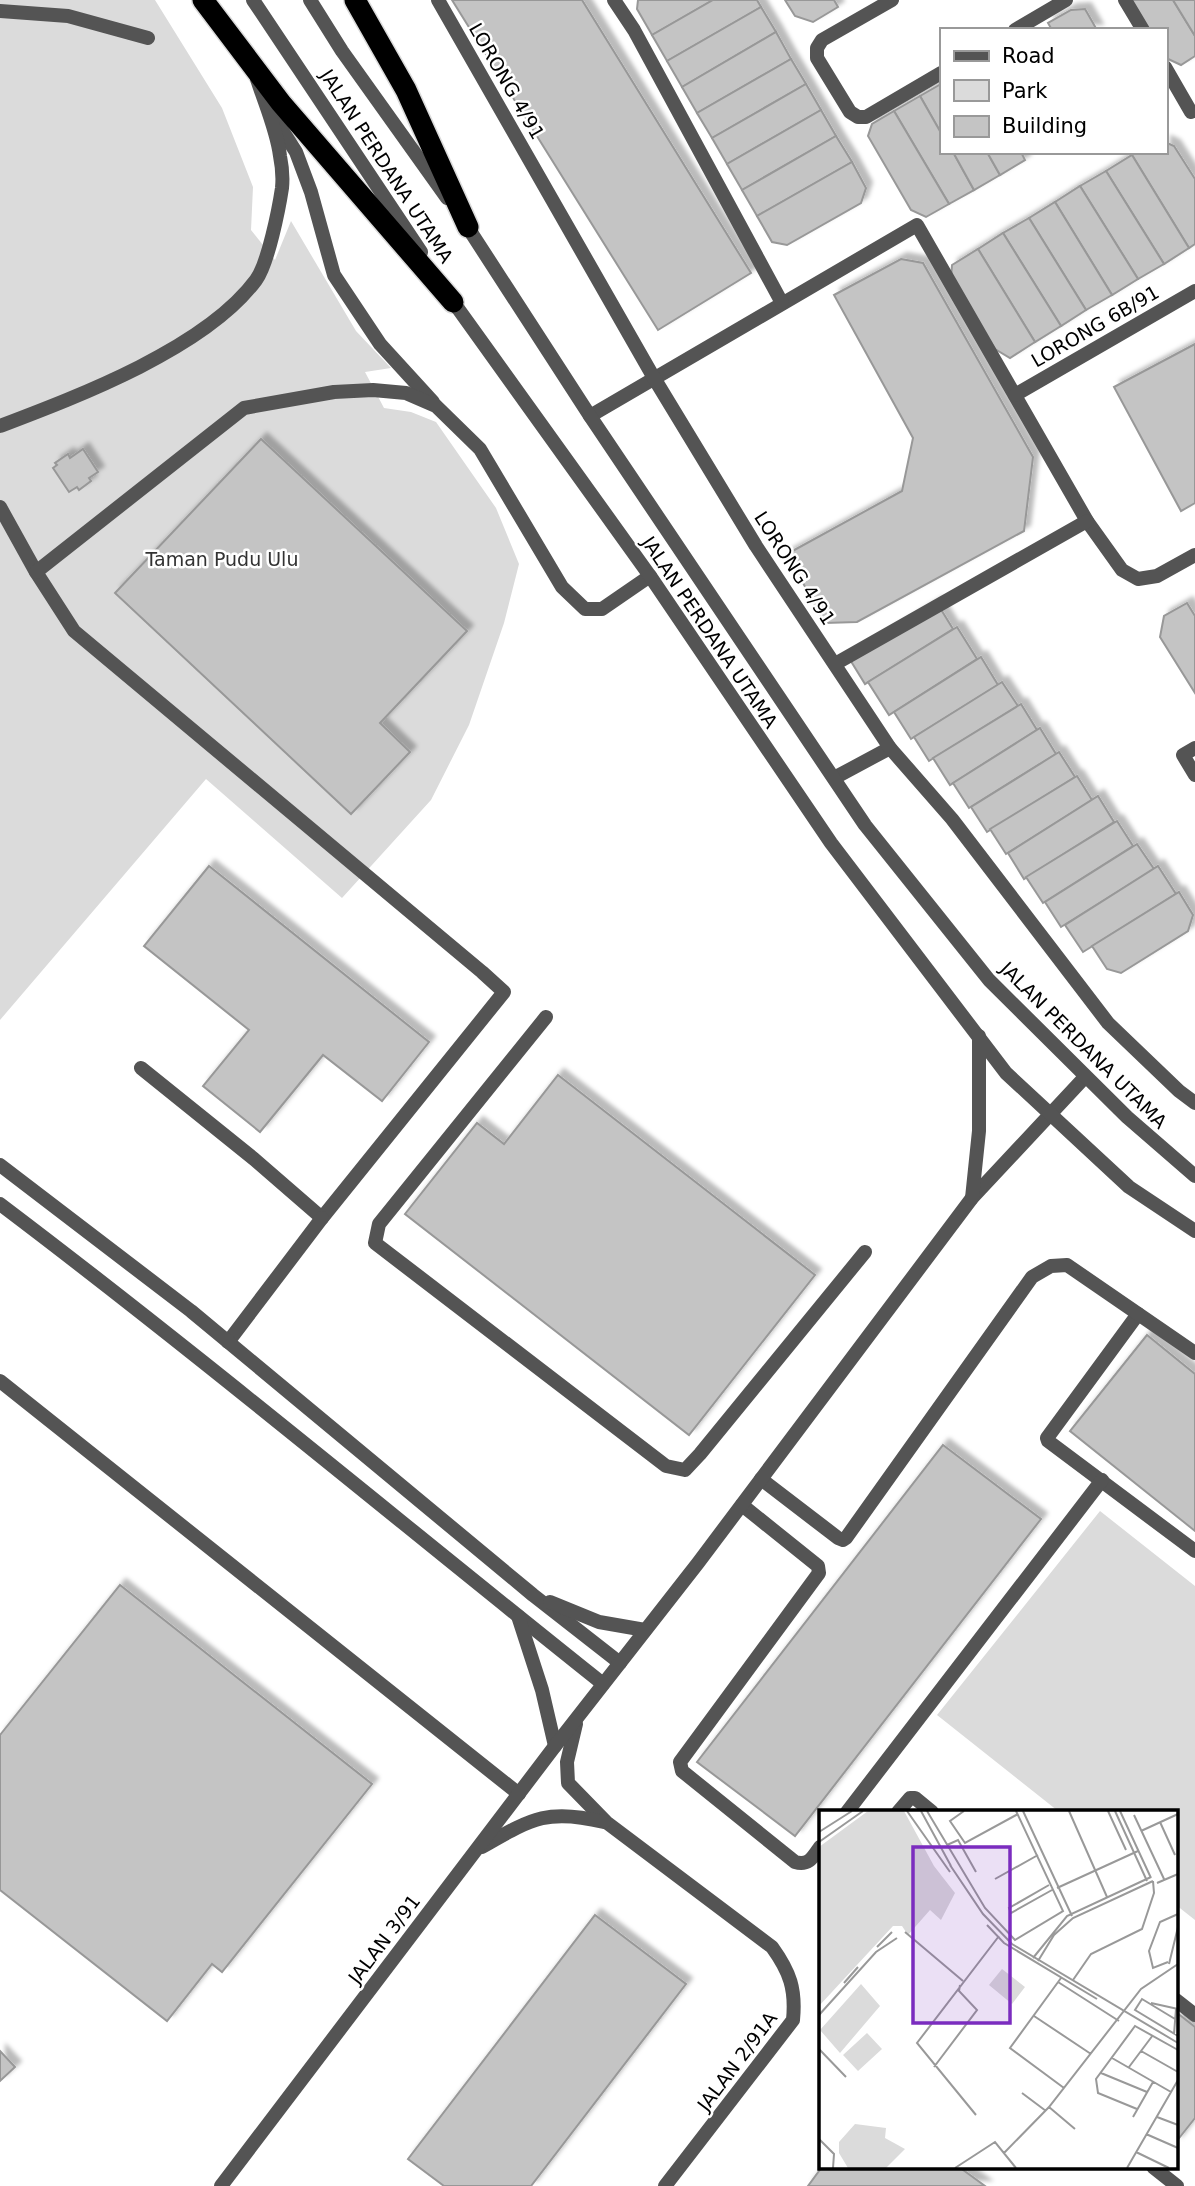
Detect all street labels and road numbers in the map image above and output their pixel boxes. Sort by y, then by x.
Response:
street label: LORONG 4/91 [465,19,549,143]
street label: JALAN PERDANA UTAMA [316,64,458,267]
street label: LORONG 6B/91 [1027,281,1163,371]
street label: LORONG 4/91 [750,507,840,629]
street label: JALAN PERDANA UTAMA [637,531,782,732]
street label: JALAN PERDANA UTAMA [996,957,1172,1133]
street label: JALAN 3/91 [343,1890,424,1988]
street label: JALAN 2/91A [692,2007,781,2116]

